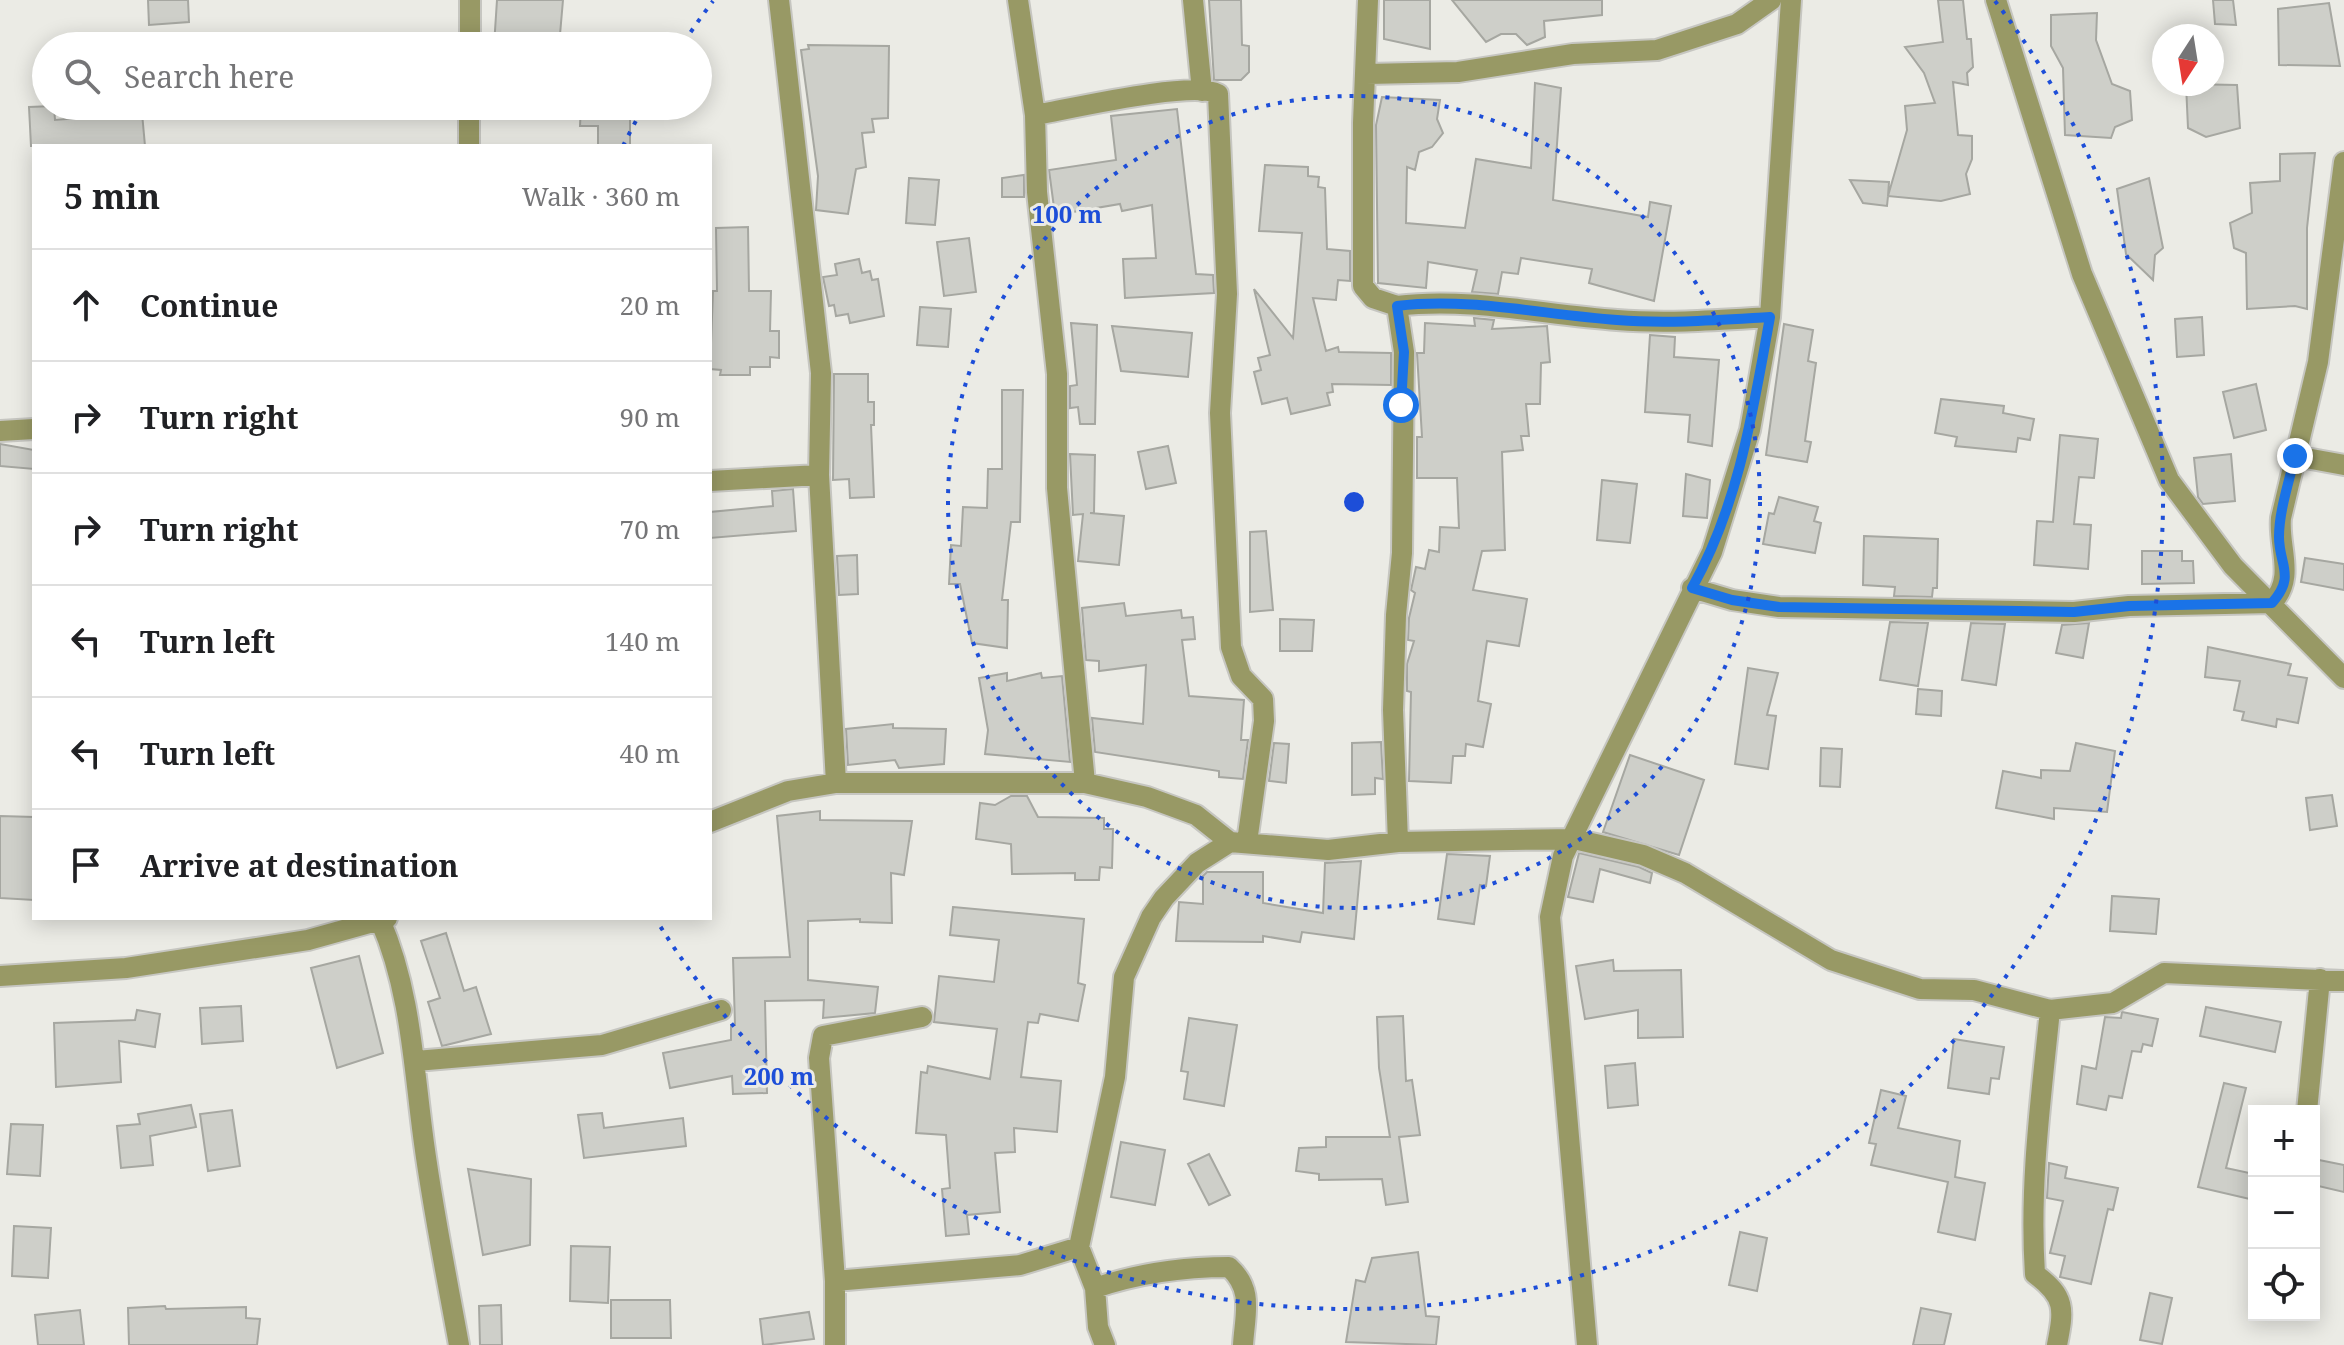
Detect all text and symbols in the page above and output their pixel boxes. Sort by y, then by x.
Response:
north arrow [2152,24,2224,96]
search box [32,32,712,120]
icon: search [60,54,104,98]
text: Search here [124,56,294,97]
text: 5 min [64,173,160,219]
text: Walk · 360 m [522,178,680,214]
text: 100 m [1032,197,1103,230]
icon: ahead [64,283,108,327]
text: Continue [140,285,278,326]
text: 20 m [620,287,680,323]
route start [1383,387,1419,423]
icon: right [64,395,108,439]
text: Turn right [140,397,298,438]
text: 90 m [620,399,680,435]
route end [2277,438,2313,474]
centre of rings [1340,488,1368,516]
icon: right [64,507,108,551]
text: Turn right [140,509,298,550]
text: 70 m [620,511,680,547]
icon: left [64,619,108,663]
text: Turn left [140,621,275,662]
text: 140 m [605,623,680,659]
icon: left [64,731,108,775]
text: Turn left [140,733,275,774]
text: 40 m [620,735,680,771]
icon: arrive [64,843,108,887]
text: Arrive at destination [140,845,459,886]
text: 200 m [744,1059,815,1092]
map controls [2248,1105,2320,1321]
button: + [2248,1105,2320,1177]
button: − [2248,1177,2320,1249]
button: locate [2248,1249,2320,1321]

